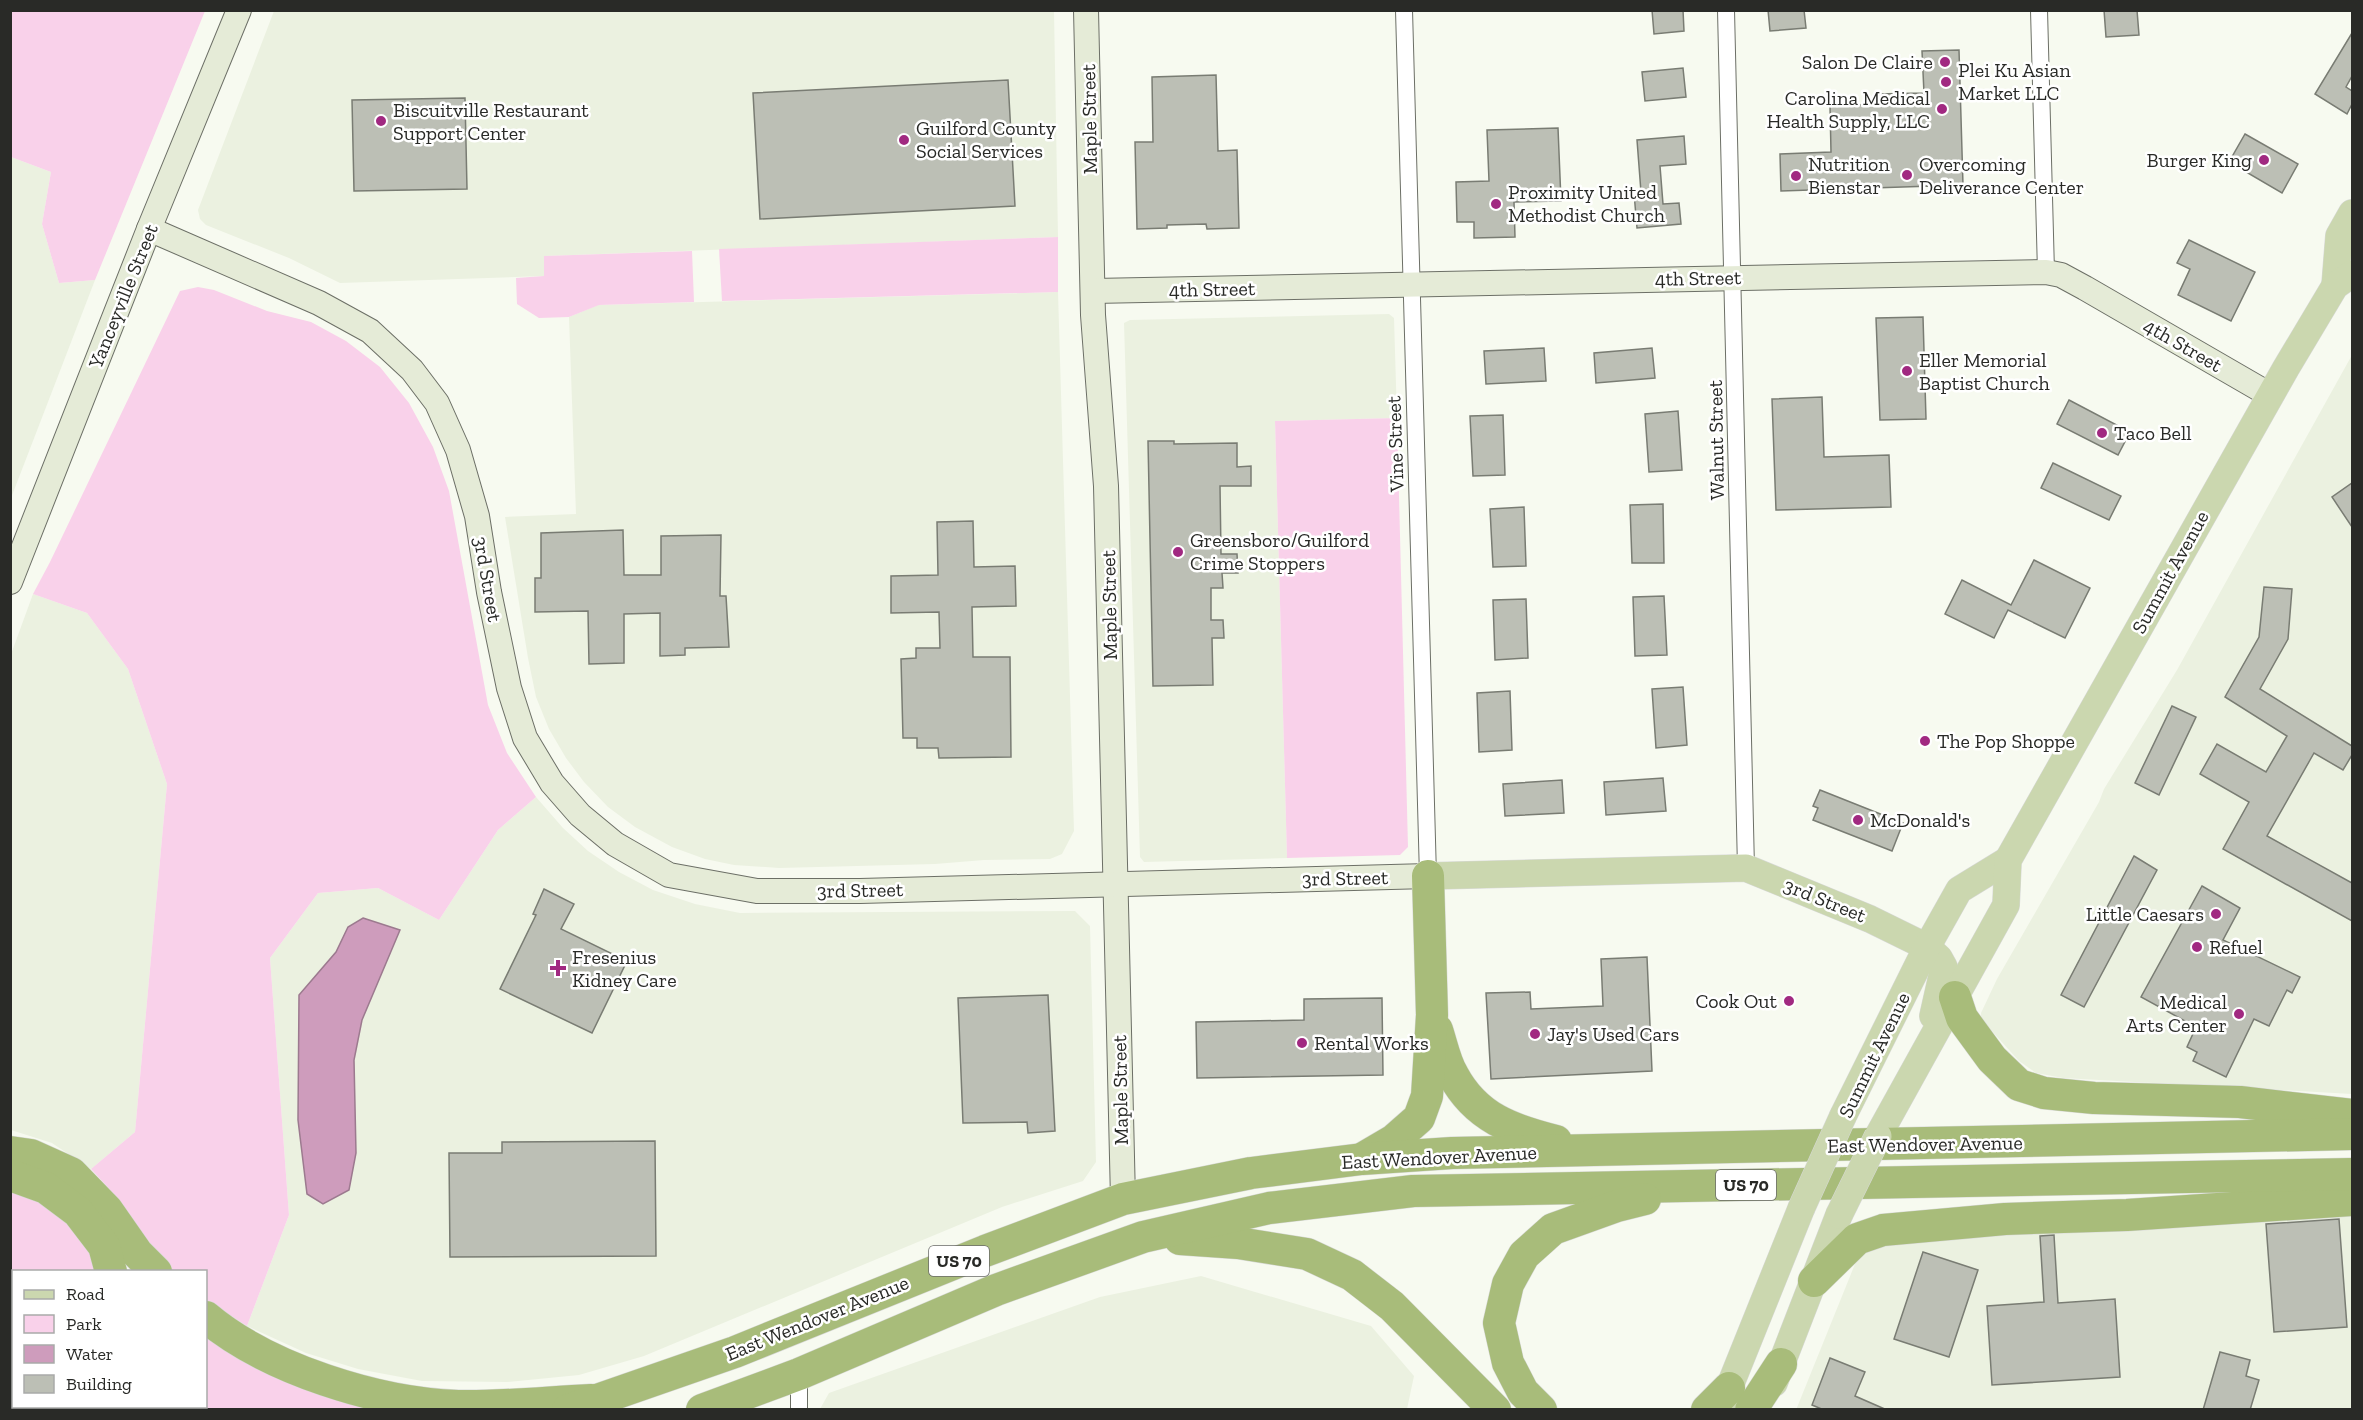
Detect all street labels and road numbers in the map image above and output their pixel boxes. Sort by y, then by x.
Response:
street label: Maple Street [1076,63,1102,174]
street label: Yanceyville Street [83,220,163,373]
street label: 4th Street [1655,265,1742,291]
street label: 4th Street [1169,276,1256,302]
street label: 4th Street [2140,313,2227,377]
street label: Walnut Street [1703,379,1729,500]
street label: Vine Street [1381,395,1409,494]
street label: Summit Avenue [2126,506,2214,638]
street label: 3rd Street [469,534,507,624]
street label: Maple Street [1096,549,1122,660]
street label: 3rd Street [1302,865,1389,891]
street label: 3rd Street [1780,873,1870,928]
street label: 3rd Street [817,877,904,903]
street label: Summit Avenue [1833,988,1915,1122]
street label: Maple Street [1107,1034,1133,1145]
street label: East Wendover Avenue [1827,1130,2023,1158]
street label: East Wendover Avenue [1341,1140,1537,1174]
road number: US 70 [1716,1170,1776,1200]
road number: US 70 [929,1246,989,1276]
street label: East Wendover Avenue [722,1270,912,1366]

